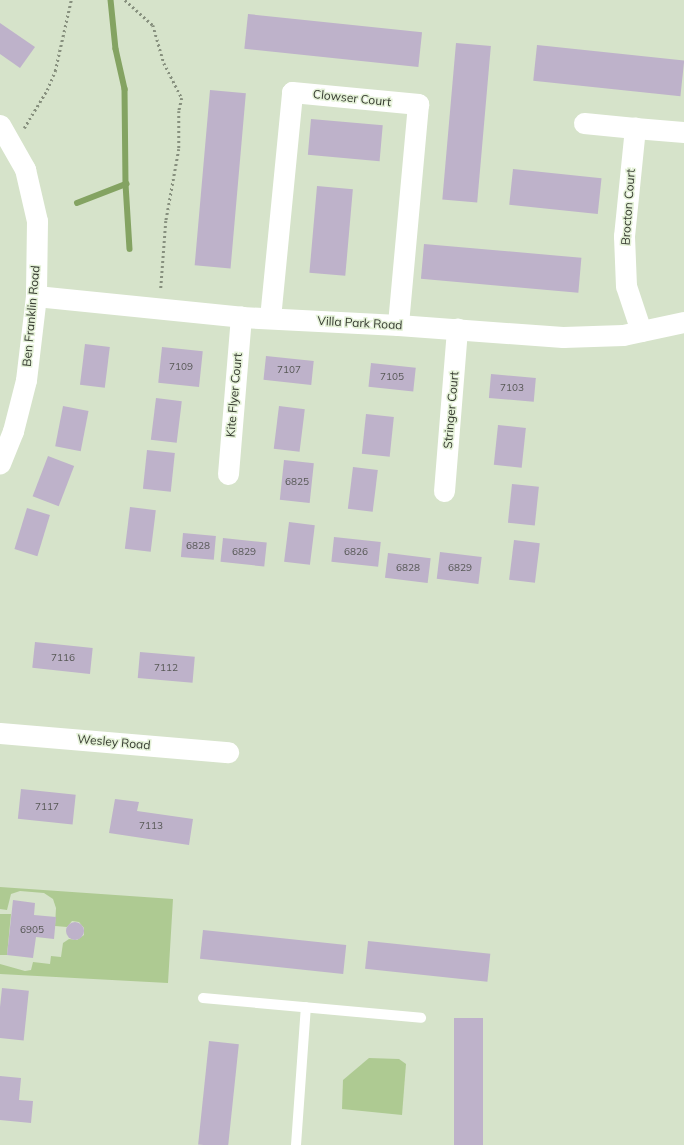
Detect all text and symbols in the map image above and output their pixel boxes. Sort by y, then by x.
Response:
street label: Clowser Court [312,87,392,109]
street label: Brocton Court [618,168,638,246]
street label: Ben Franklin Road [19,265,43,367]
street label: Villa Park Road [317,314,403,332]
street label: Kite Flyer Court [223,352,245,438]
house number: 7109 [169,361,193,373]
house number: 7107 [277,364,301,376]
house number: 7105 [380,371,404,383]
street label: Stringer Court [440,371,462,449]
house number: 7103 [500,382,524,394]
house number: 6825 [285,476,309,488]
house number: 6828 [186,540,210,552]
house number: 6829 [232,546,256,558]
house number: 6826 [344,546,368,558]
house number: 6828 [396,562,420,574]
house number: 6829 [448,562,472,574]
house number: 7116 [51,652,75,664]
house number: 7112 [154,662,178,674]
street label: Wesley Road [77,732,151,752]
house number: 7117 [35,801,59,813]
house number: 7113 [139,820,163,832]
house number: 6905 [20,924,44,936]

